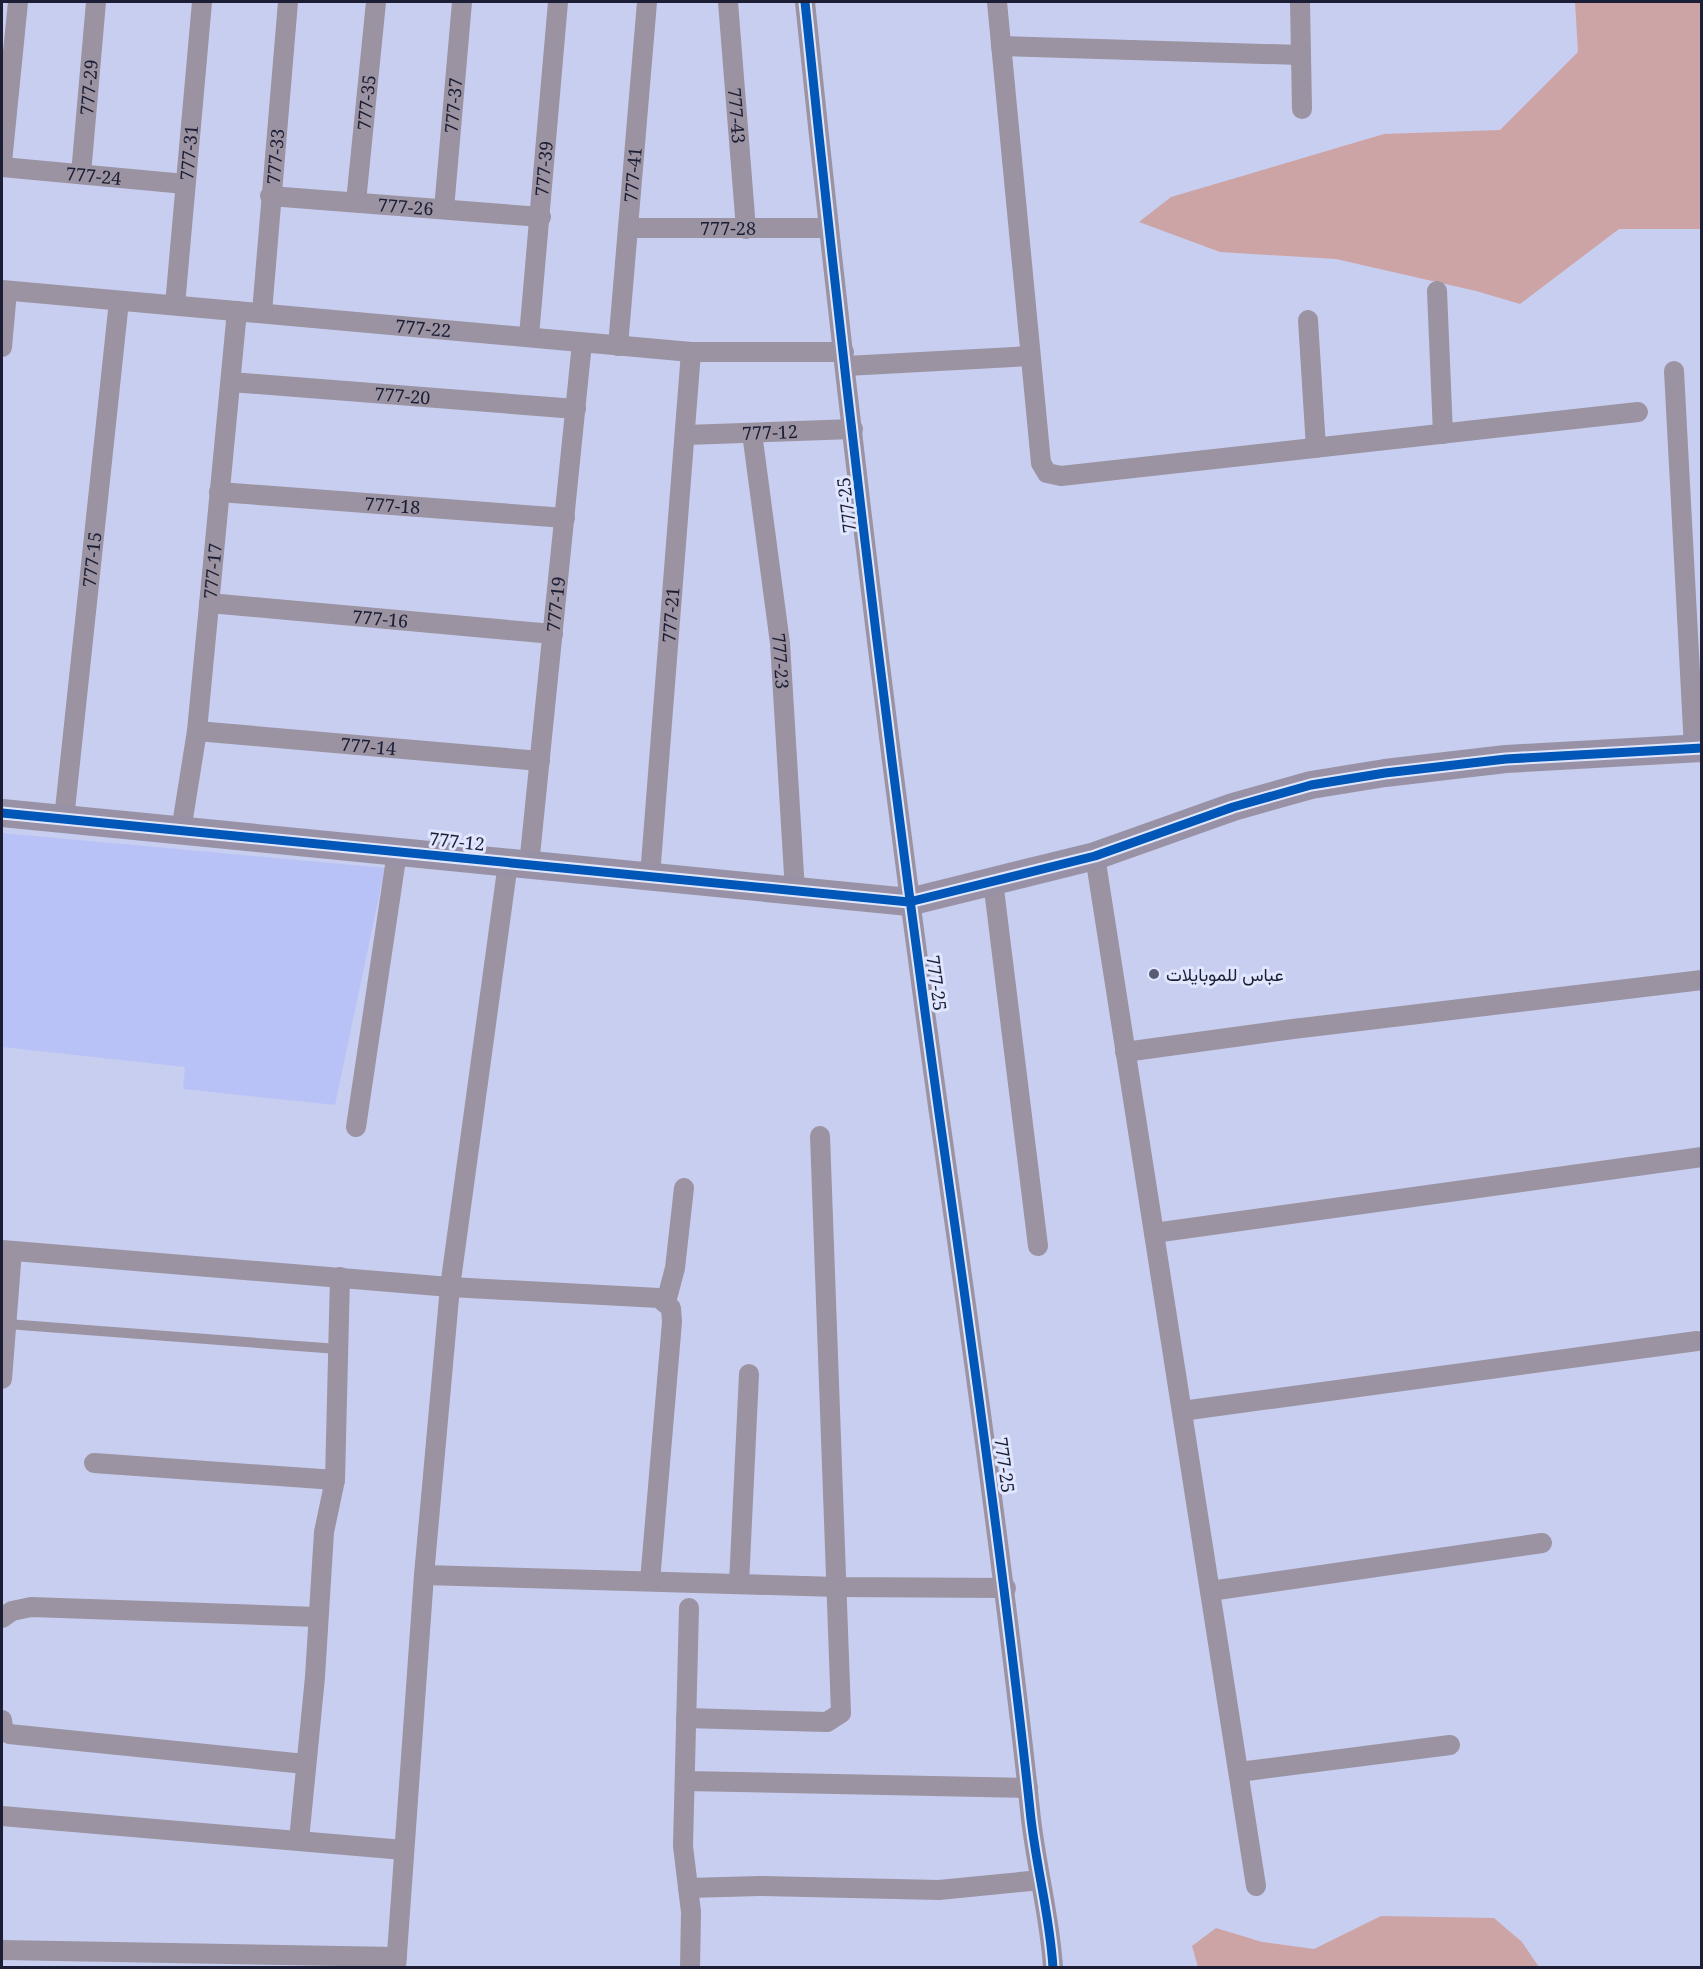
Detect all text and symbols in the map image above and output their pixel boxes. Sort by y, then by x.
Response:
street label: 777-29 [74,58,103,116]
street label: 777-35 [351,73,381,132]
street label: 777-37 [439,77,467,134]
street label: 777-43 [723,87,751,144]
street label: 777-31 [174,124,203,182]
street label: 777-33 [261,128,289,185]
street label: 777-39 [529,140,558,198]
street label: 777-41 [618,146,647,203]
street label: 777-24 [65,161,123,190]
street label: 777-26 [377,192,434,221]
street label: 777-28 [700,216,756,240]
street label: 777-22 [394,313,452,342]
street label: 777-20 [374,381,431,410]
street label: 777-12 [742,419,798,445]
street label: 777-25 [831,476,861,534]
street label: 777-18 [364,491,421,519]
street label: 777-15 [77,530,106,589]
street label: 777-17 [198,542,227,600]
street label: 777-19 [541,575,570,633]
street label: 777-21 [656,586,685,644]
street label: 777-16 [351,604,409,633]
street label: 777-23 [767,632,795,690]
street label: 777-14 [339,732,397,760]
street label: 777-12 [428,826,486,856]
street label: 777-25 [921,954,953,1012]
place label: عباس للموبايلات [1166,962,1284,986]
marker: عباس للموبايلات [1147,967,1161,981]
street label: 777-25 [989,1436,1021,1494]

